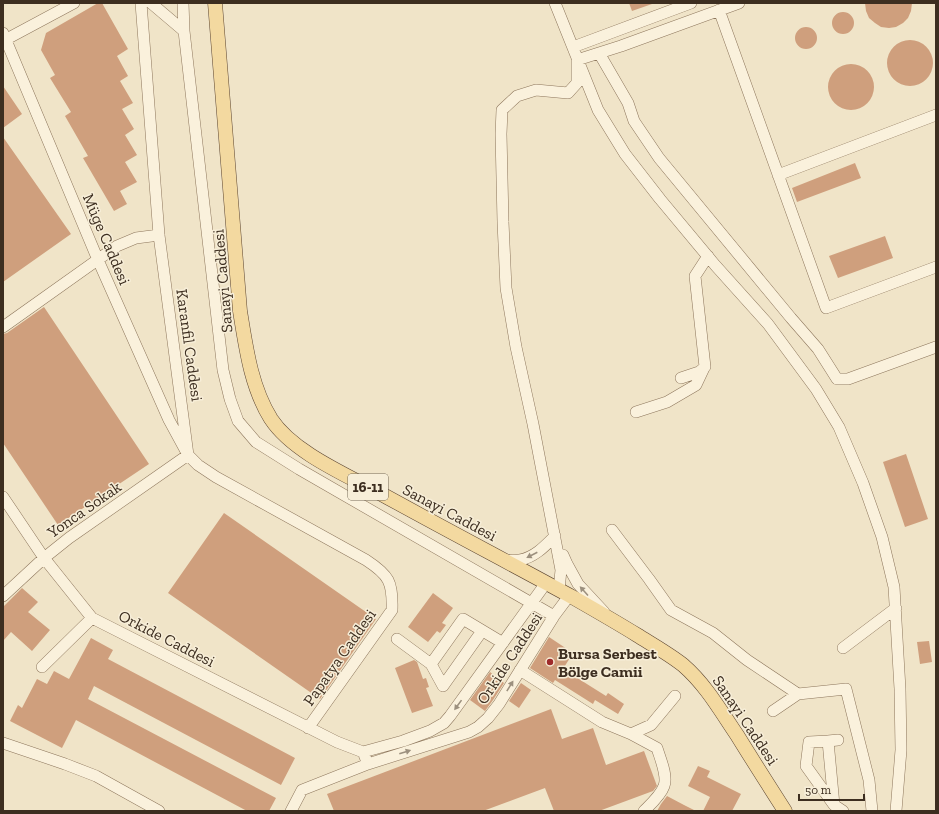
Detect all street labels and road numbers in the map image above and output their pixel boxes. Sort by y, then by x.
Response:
street label: Müge Caddesi [79,191,135,288]
street label: Sanayi Caddesi [208,228,236,333]
street label: Karanfil Caddesi [172,288,207,403]
road number: 16-11 [348,474,388,500]
street label: Yonca Sokak [43,477,125,542]
street label: Sanayi Caddesi [400,480,500,545]
street label: Papatya Caddesi [299,605,380,709]
street label: Orkide Caddesi [115,606,219,671]
street label: Orkide Caddesi [473,608,546,708]
street label: Sanayi Caddesi [709,672,783,769]

